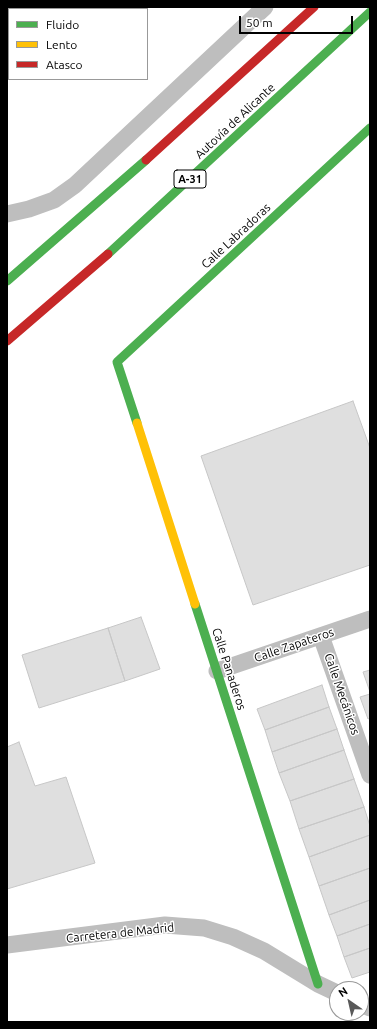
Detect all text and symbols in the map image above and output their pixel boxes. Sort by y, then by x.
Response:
legend [8,8,148,80]
scale bar [241,8,355,34]
text: 50 m [246,16,273,29]
text: Fluido [46,18,79,31]
text: Lento [46,38,77,51]
text: Atasco [46,58,82,71]
street label: Autovía de Alicante [192,80,278,162]
road number: A-31 [174,170,206,188]
street label: Calle Labradoras [198,200,274,272]
street label: Calle Zapateros [252,625,336,665]
street label: Calle Panaderos [209,626,249,712]
street label: Calle Mecánicos [321,651,363,737]
street label: Carretera de Madrid [65,920,175,946]
north arrow [329,981,369,1021]
text: N [336,985,350,999]

